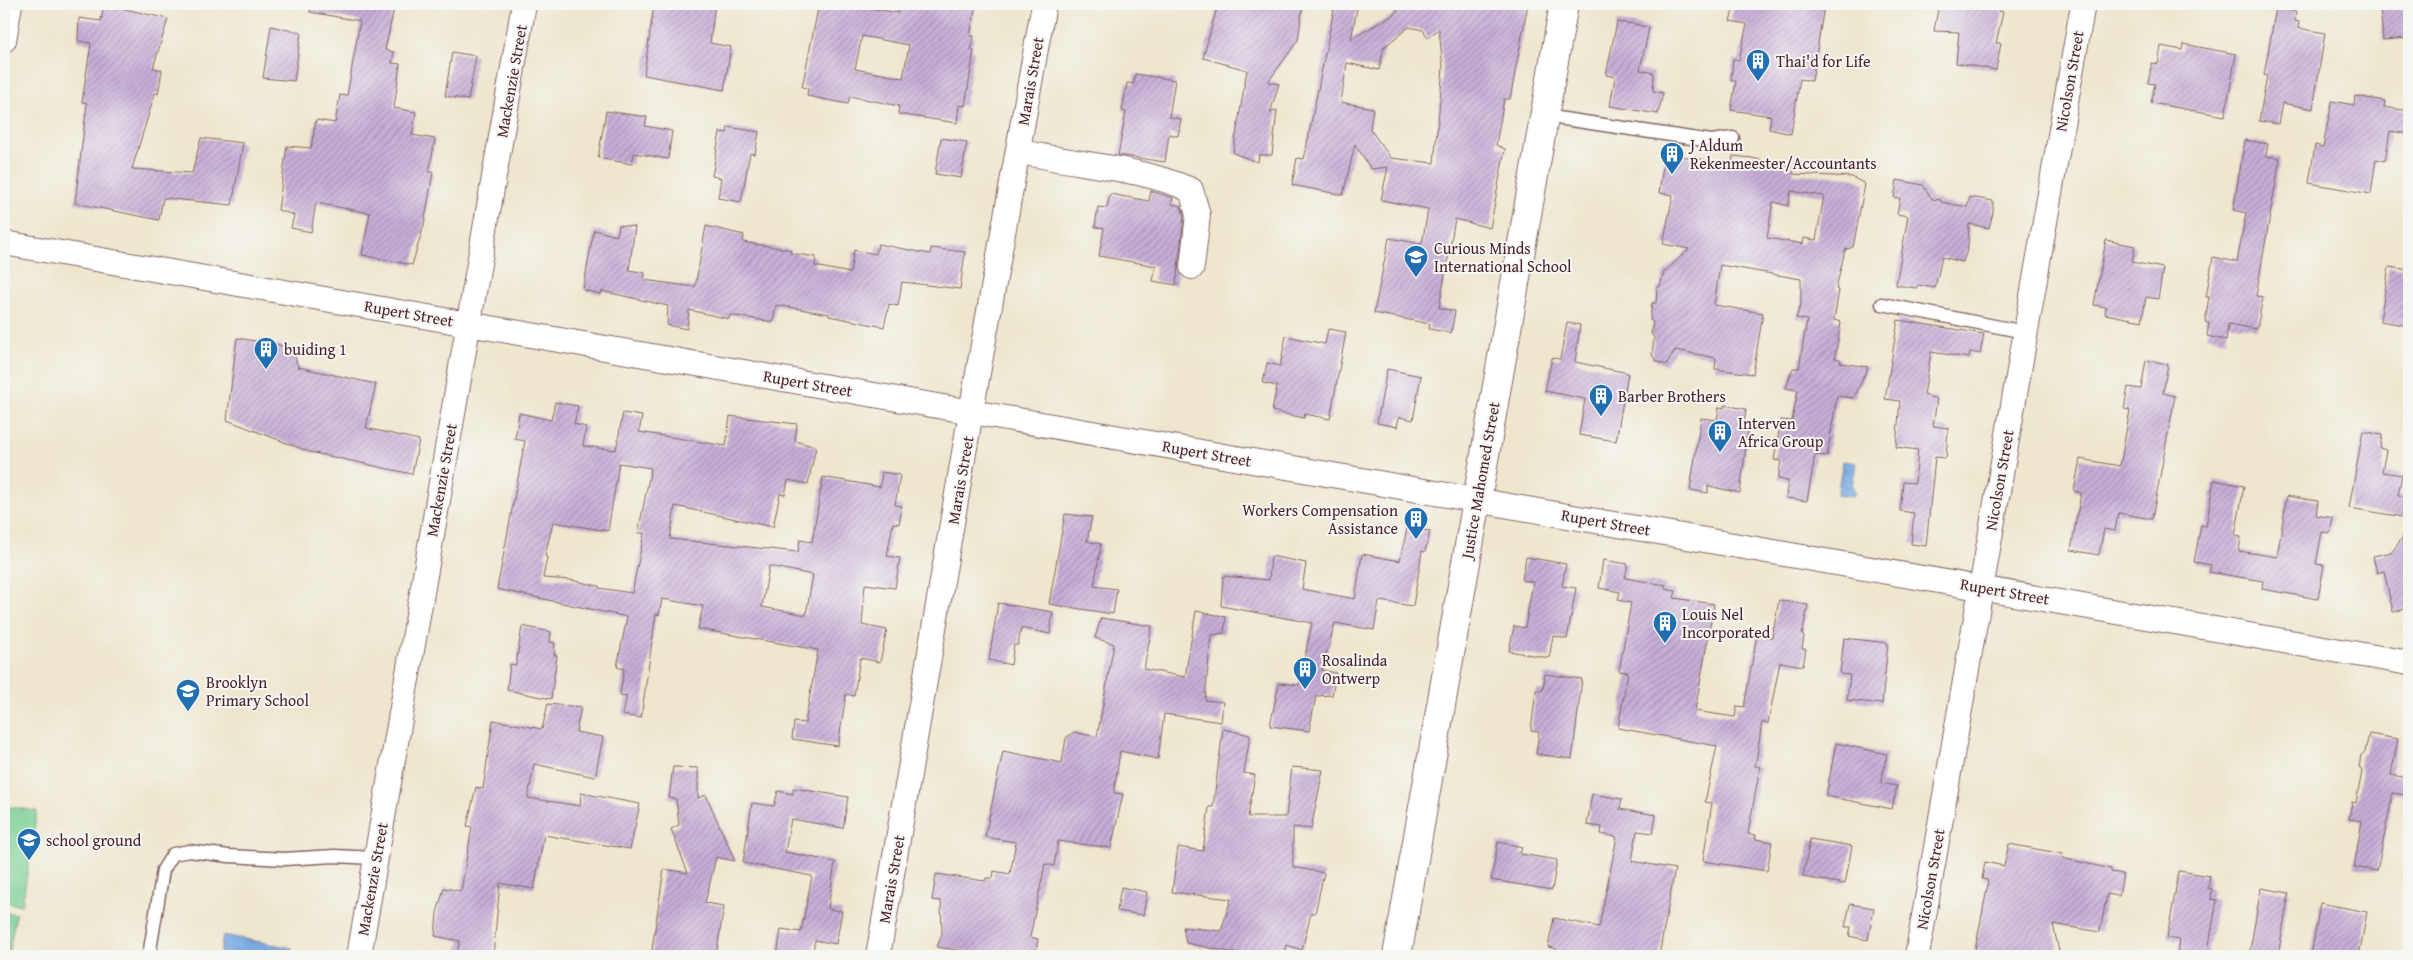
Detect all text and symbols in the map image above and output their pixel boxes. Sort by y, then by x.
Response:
street label: Mackenzie Street [489,22,533,140]
street label: Nicolson Street [2048,28,2090,133]
street label: Marais Street [1010,34,1050,127]
building icon: Thai'd for Life [1745,48,1771,82]
place label: Thai'd for Life [1776,49,1871,73]
place label: J Aldum Rekenmeester/Accountants [1688,133,1877,175]
building icon: J Aldum Rekenmeester/Accountants [1659,141,1685,175]
place label: Curious Minds International School [1434,236,1572,278]
school or university icon: Curious Minds International School [1403,244,1429,278]
street label: Rupert Street [362,293,456,333]
building icon: buiding 1 [253,336,279,370]
place label: buiding 1 [284,337,347,361]
street label: Rupert Street [761,363,855,403]
building icon: Barber Brothers [1588,383,1614,417]
place label: Barber Brothers [1618,384,1726,408]
street label: Justice Mahomed Street [1454,399,1506,562]
place label: Interven Africa Group [1738,411,1824,453]
building icon: Interven Africa Group [1707,419,1733,453]
street label: Mackenzie Street [419,421,463,539]
street label: Nicolson Street [1978,427,2020,532]
street label: Marais Street [940,433,980,526]
street label: Rupert Street [1160,433,1254,473]
place label: Workers Compensation Assistance [1242,498,1398,540]
street label: Rupert Street [1559,502,1653,542]
building icon: Workers Compensation Assistance [1403,506,1429,540]
street label: Rupert Street [1958,571,2052,611]
place label: Louis Nel Incorporated [1682,602,1771,644]
building icon: Louis Nel Incorporated [1652,610,1678,644]
place label: Rosalinda Ontwerp [1322,648,1388,690]
building icon: Rosalinda Ontwerp [1292,656,1318,690]
place label: Brooklyn Primary School [206,670,309,712]
school or university icon: Brooklyn Primary School [175,678,201,712]
street label: Mackenzie Street [350,820,394,938]
street label: Nicolson Street [1909,826,1951,931]
school or university icon: school ground [16,827,42,861]
place label: school ground [46,828,142,852]
street label: Marais Street [871,832,911,925]

